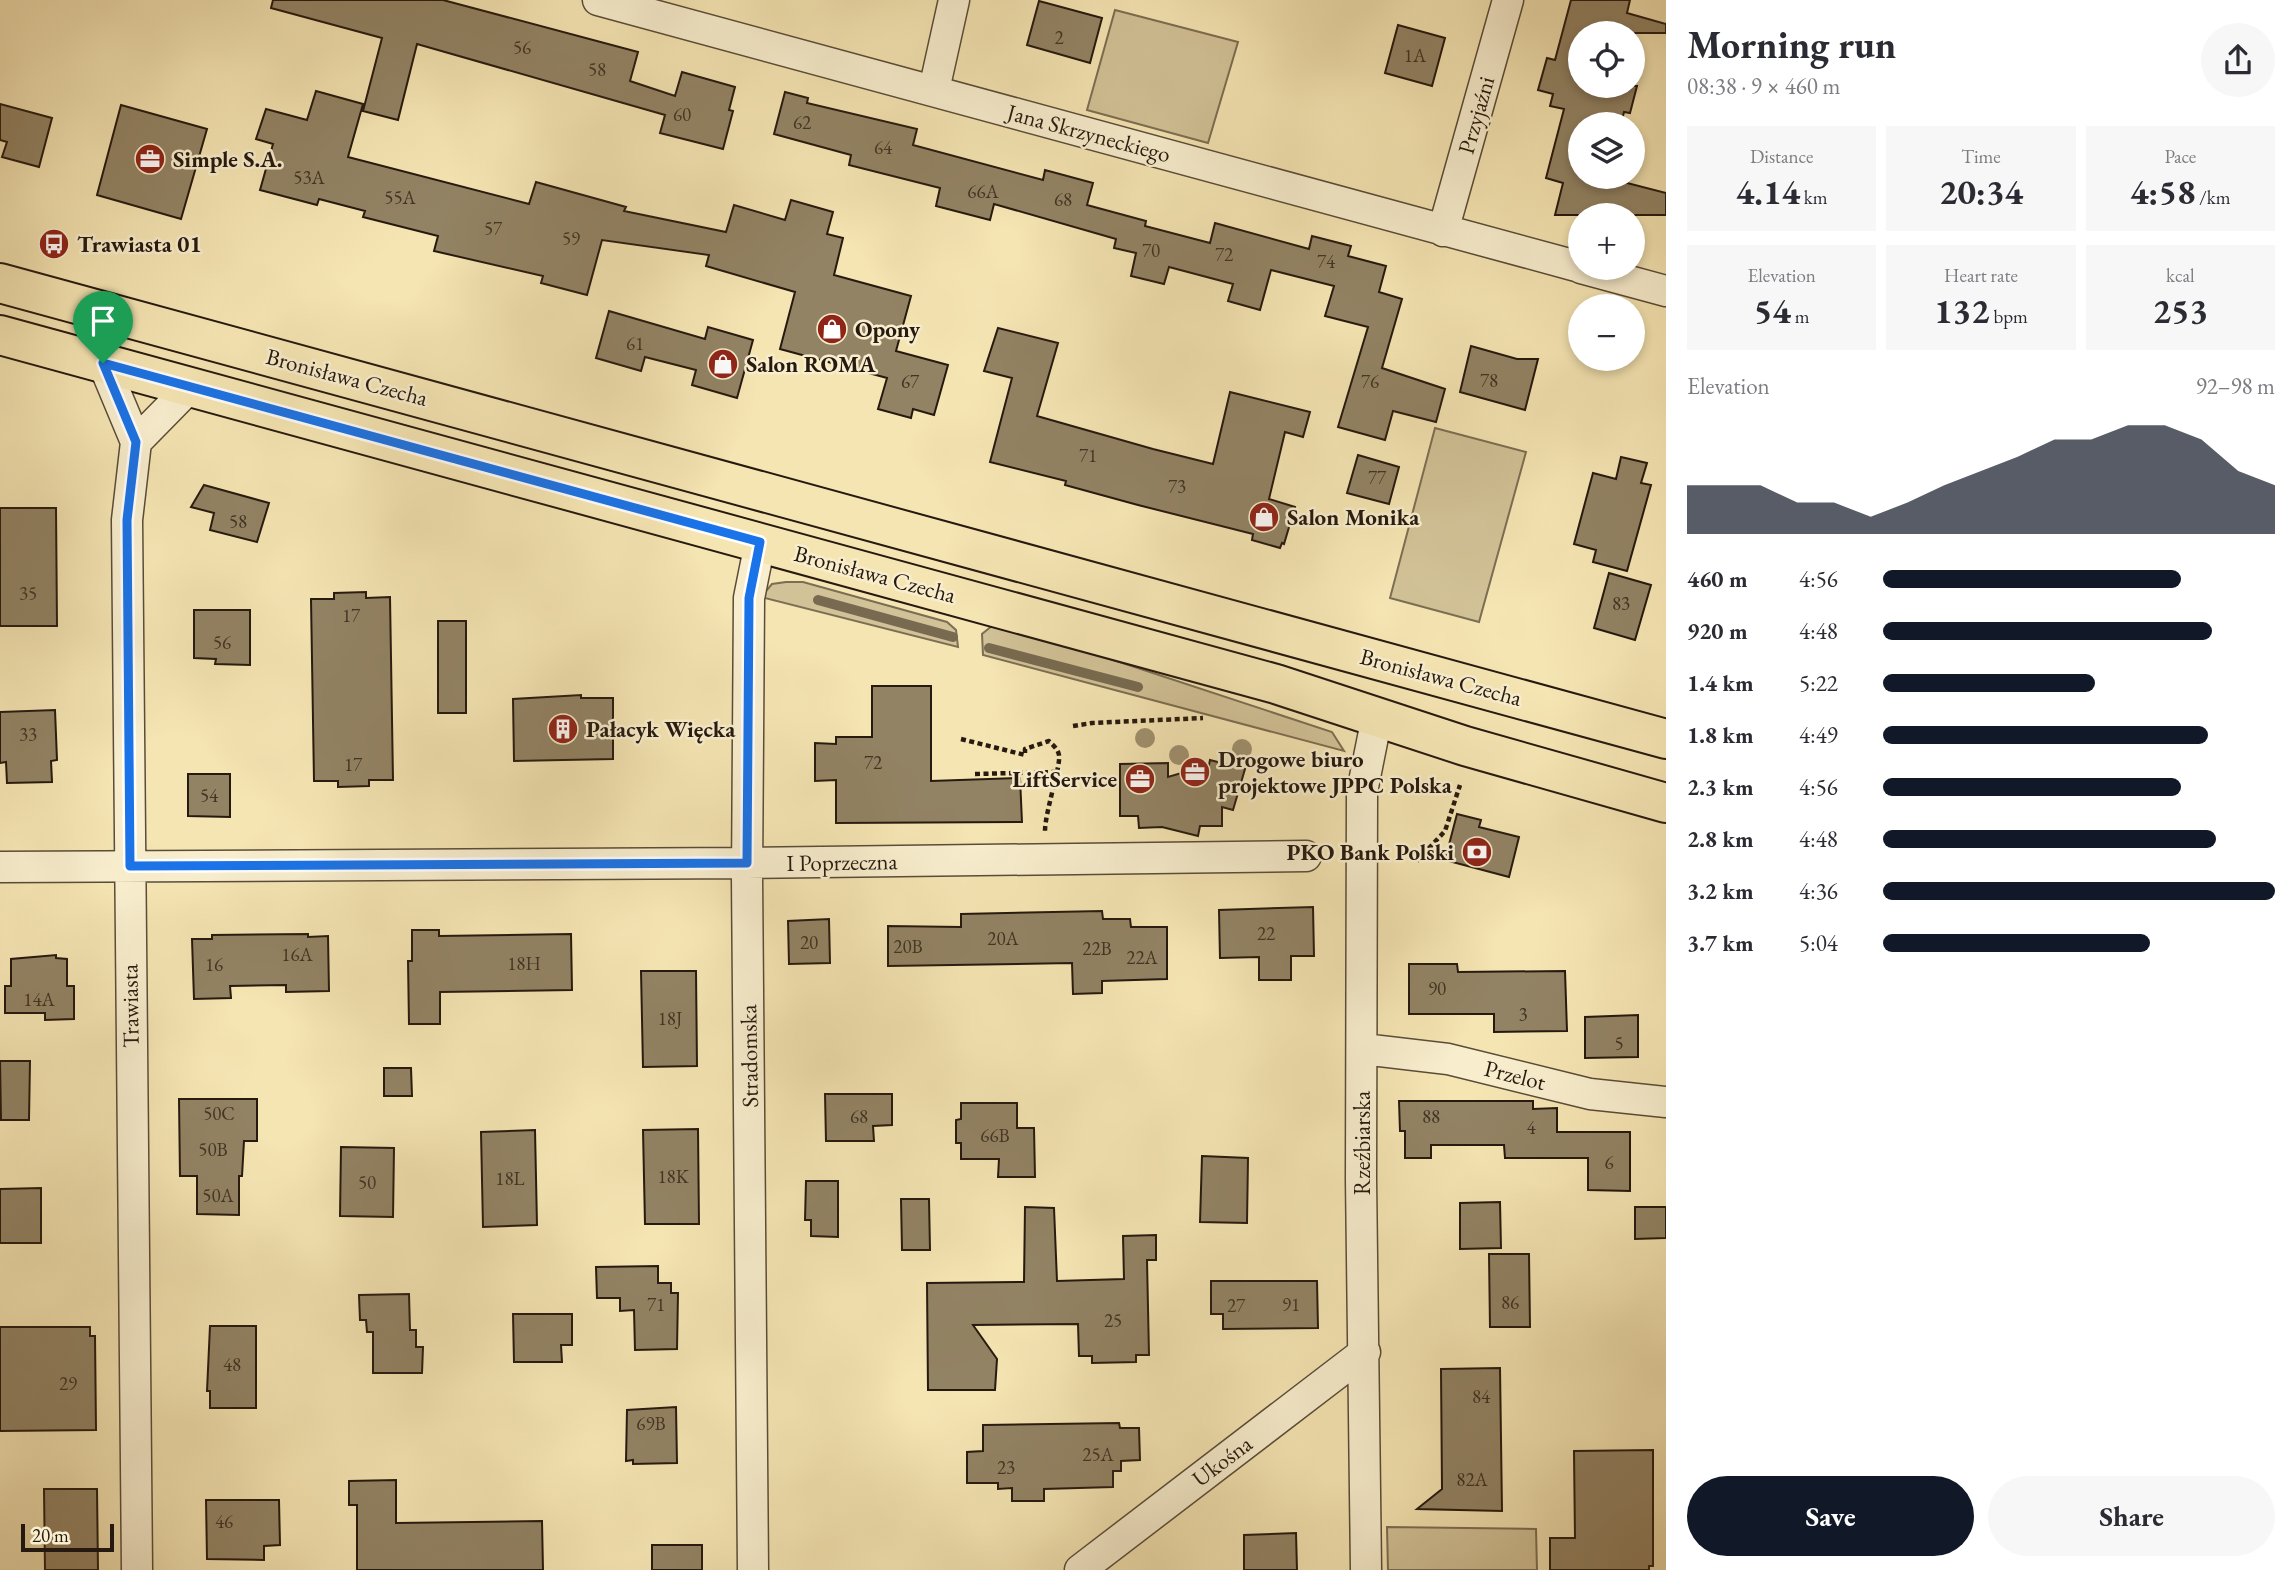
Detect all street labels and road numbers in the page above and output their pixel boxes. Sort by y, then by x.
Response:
street label: Przyjaźni [1451,72,1501,157]
street label: Jana Skrzyneckiego [1002,96,1174,169]
street label: Bronisława Czecha [263,341,432,413]
street label: Bronisława Czecha [791,538,960,610]
street label: Bronisława Czecha [1357,641,1526,713]
street label: I Poprzeczna [786,846,899,878]
street label: Trawiasta [114,963,146,1048]
street label: Stradomska [733,1003,765,1108]
street label: Przelot [1481,1053,1550,1097]
street label: Rzeźbiarska [1347,1090,1377,1195]
street label: Ukośna [1186,1428,1259,1493]

